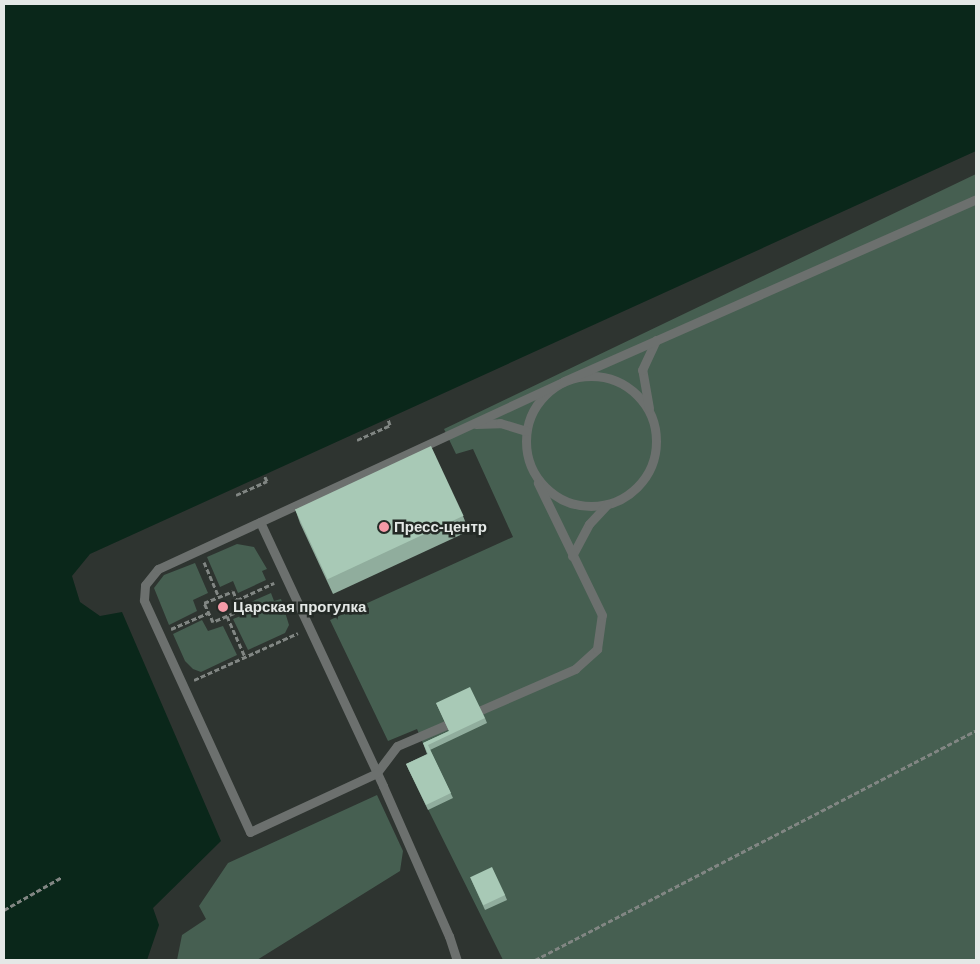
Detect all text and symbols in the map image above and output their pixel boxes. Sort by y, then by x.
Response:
place label: Пресс-центр [394,518,487,536]
marker: Пресс-центр [378,521,390,533]
place label: Царская прогулка [233,598,366,616]
marker: Царская прогулка [217,601,229,613]

